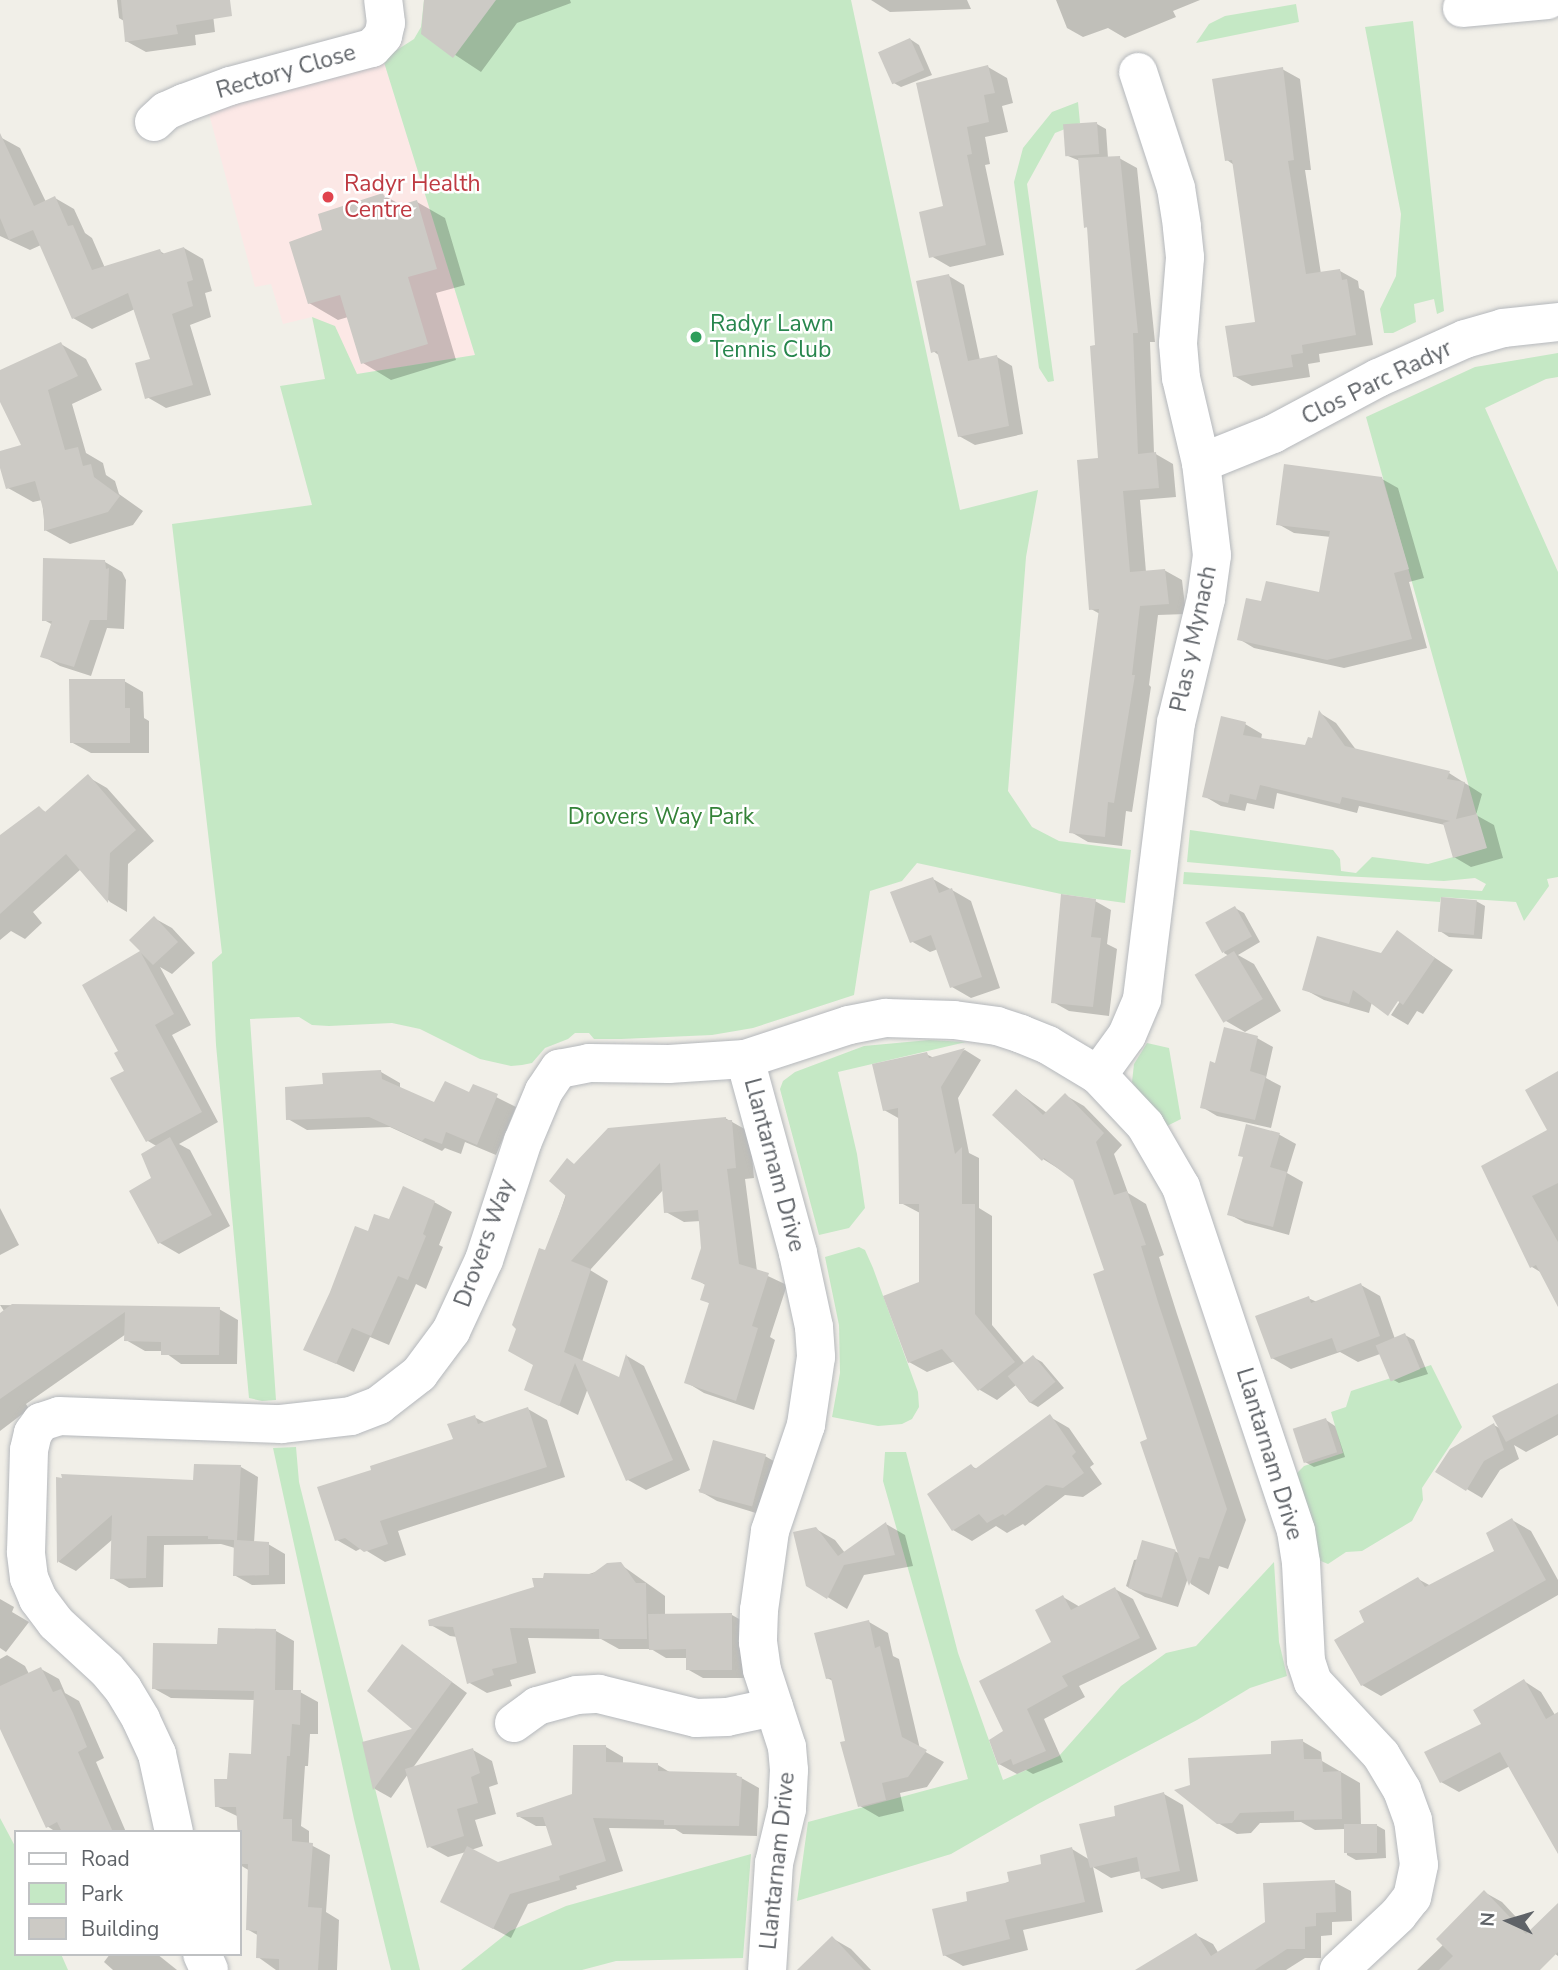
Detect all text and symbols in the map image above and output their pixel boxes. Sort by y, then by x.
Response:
street label: Rectory Close [213,39,359,105]
place label: Radyr Health Centre [344,170,481,224]
marker: Radyr Health Centre [318,187,338,207]
place label: Radyr Lawn Tennis Club [710,310,834,364]
marker: Radyr Lawn Tennis Club [688,329,704,345]
street label: Clos Parc Radyr [1297,335,1457,431]
street label: Plas y Mynach [1165,563,1223,715]
park label: Drovers Way Park [568,803,754,831]
street label: Llantarnam Drive [738,1075,810,1255]
street label: Drovers Way [449,1175,521,1311]
street label: Llantarnam Drive [1230,1365,1308,1543]
street label: Llantarnam Drive [755,1771,801,1951]
legend [14,1830,242,1956]
text: Road [81,1845,130,1873]
text: Park [81,1880,123,1908]
north arrow [1474,1886,1544,1956]
text: N [1475,1912,1502,1928]
text: Building [81,1915,159,1943]

